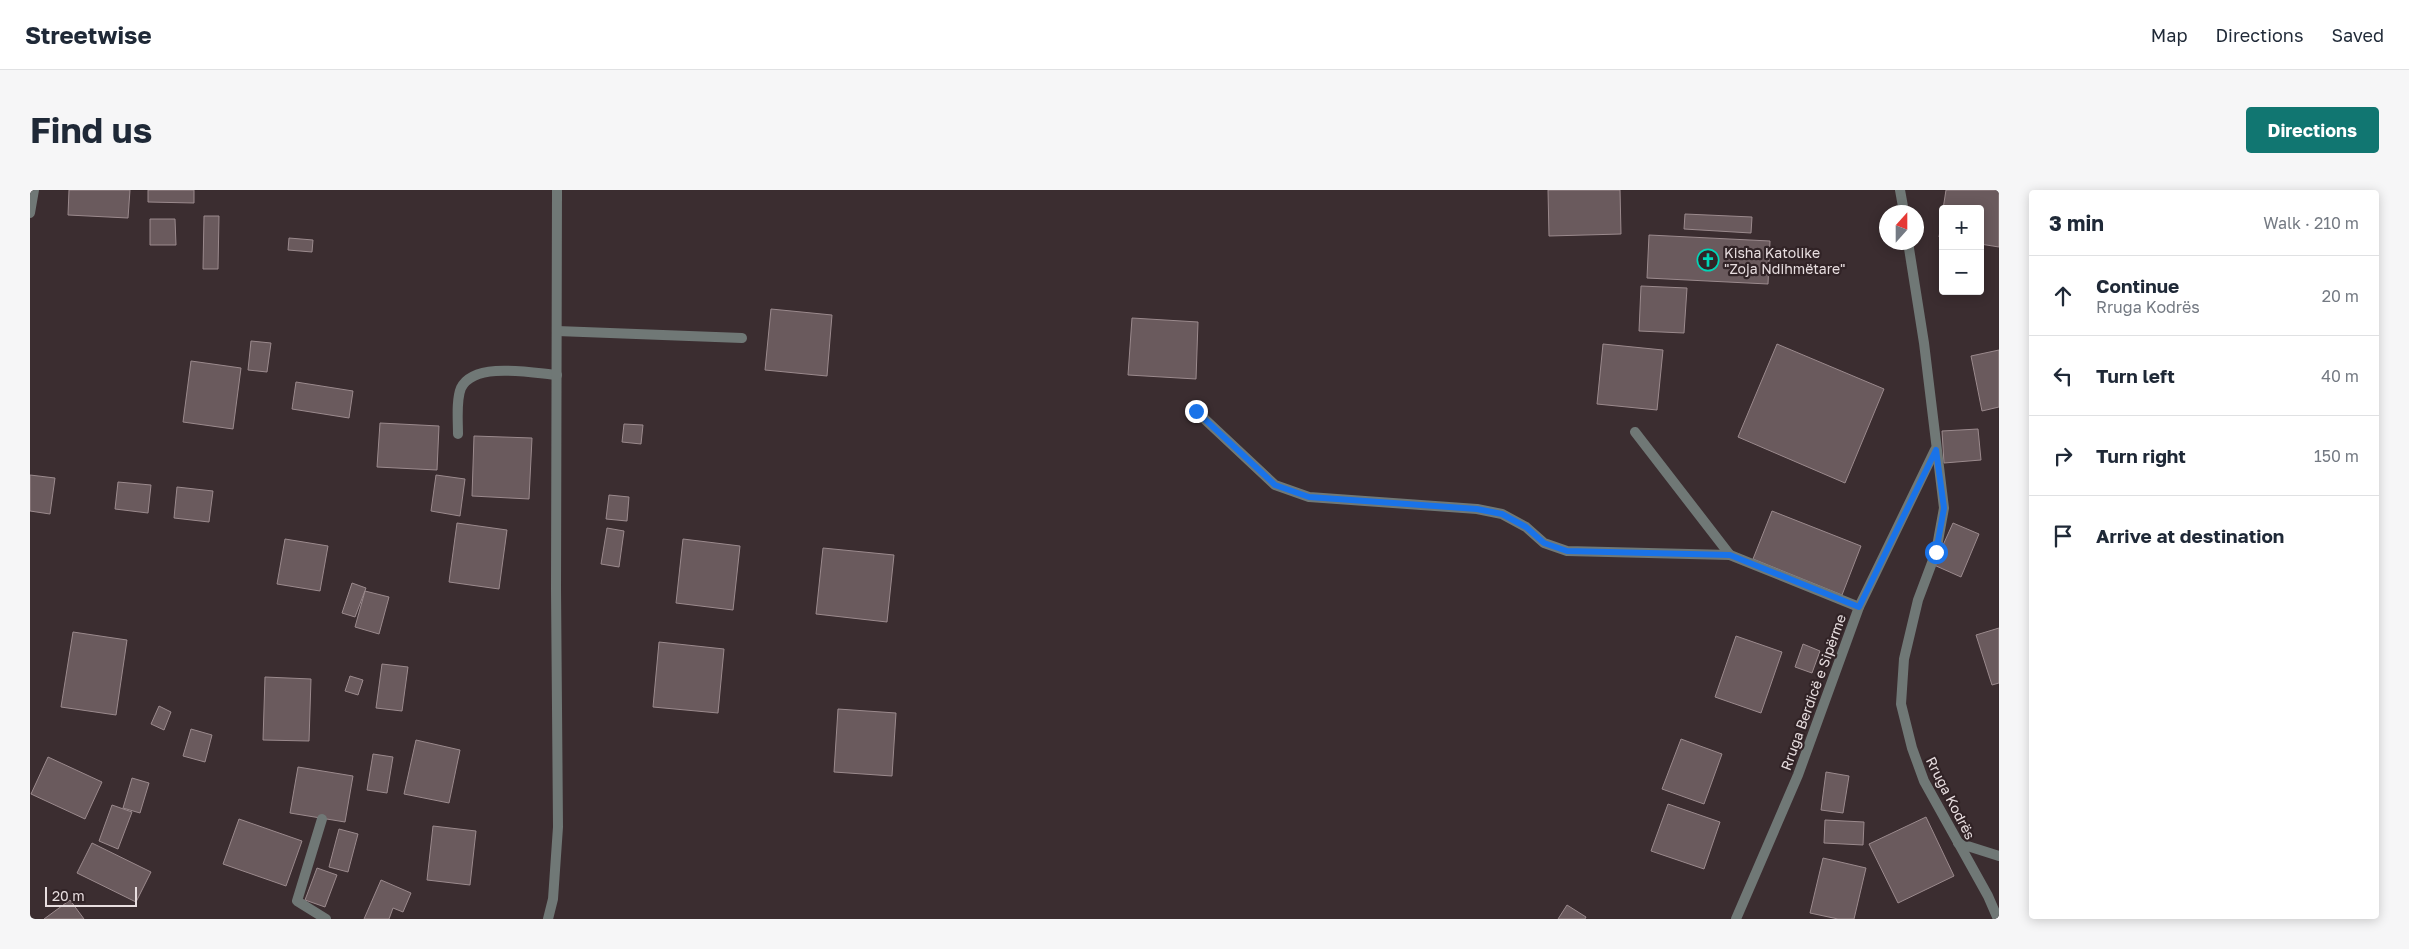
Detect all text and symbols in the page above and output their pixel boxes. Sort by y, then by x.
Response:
text: Streetwise [25,20,152,49]
text: Map [2151,24,2187,46]
text: Directions [2215,24,2303,46]
text: Saved [2331,24,2384,46]
button: Directions [2246,107,2379,153]
text: Find us [30,109,152,151]
north arrow [1879,205,1924,250]
map controls [1939,205,1984,295]
button: + [1939,205,1984,250]
text: 3 min [2049,210,2104,236]
text: Walk · 210 m [2263,213,2359,233]
place label: Kisha Katolike "Zoja Ndihmëtare" [1724,244,1846,277]
church icon: Kisha Katolike "Zoja Ndihmëtare" [1696,248,1720,272]
button: − [1939,250,1984,295]
text: Continue [2096,274,2179,297]
icon: ahead [2049,282,2077,310]
text: 20 m [2322,286,2359,306]
text: Rruga Kodrës [2096,297,2200,317]
icon: left [2049,362,2077,390]
text: Turn left [2096,364,2175,387]
text: 40 m [2321,366,2359,386]
route end [1185,400,1208,423]
icon: right [2049,442,2077,470]
text: Turn right [2096,444,2186,467]
text: 150 m [2314,446,2359,466]
icon: arrive [2049,522,2077,550]
text: Arrive at destination [2096,524,2284,547]
route start [1925,541,1948,564]
street label: Rruga Berdicë e Sipërme [1777,612,1849,772]
street label: Rruga Kodrës [1923,754,1979,842]
scale bar [45,884,138,907]
text: 20 m [52,887,85,904]

